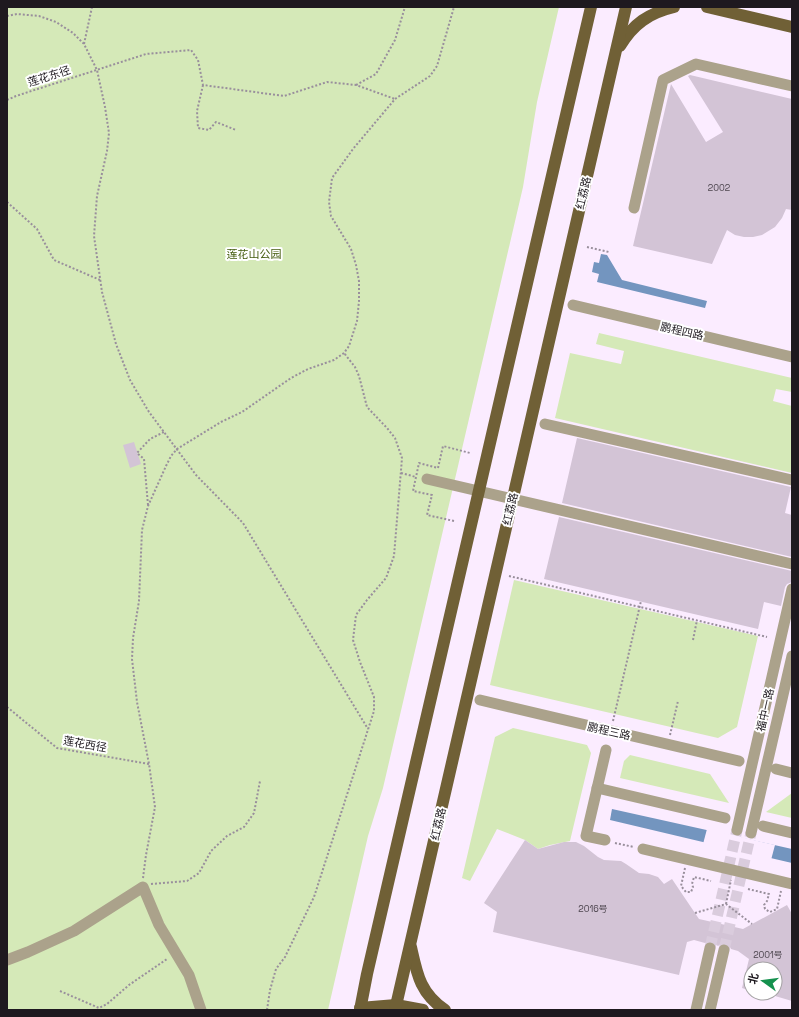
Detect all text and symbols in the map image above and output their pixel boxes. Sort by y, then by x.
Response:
street label: 莲花东径 [26,63,72,89]
street label: 红荔路 [572,175,594,211]
house number: 2002 [708,182,730,194]
park label: 莲花山公园 [227,247,282,261]
street label: 鹏程四路 [659,319,705,343]
street label: 红荔路 [499,491,521,527]
street label: 福中一路 [753,687,777,733]
street label: 鹏程三路 [586,719,632,743]
street label: 莲花西径 [62,733,108,755]
street label: 红荔路 [427,806,449,842]
house number: 2016号 [578,903,608,915]
house number: 2001号 [753,949,783,961]
north arrow [743,961,783,1001]
text: 北 [745,972,761,986]

